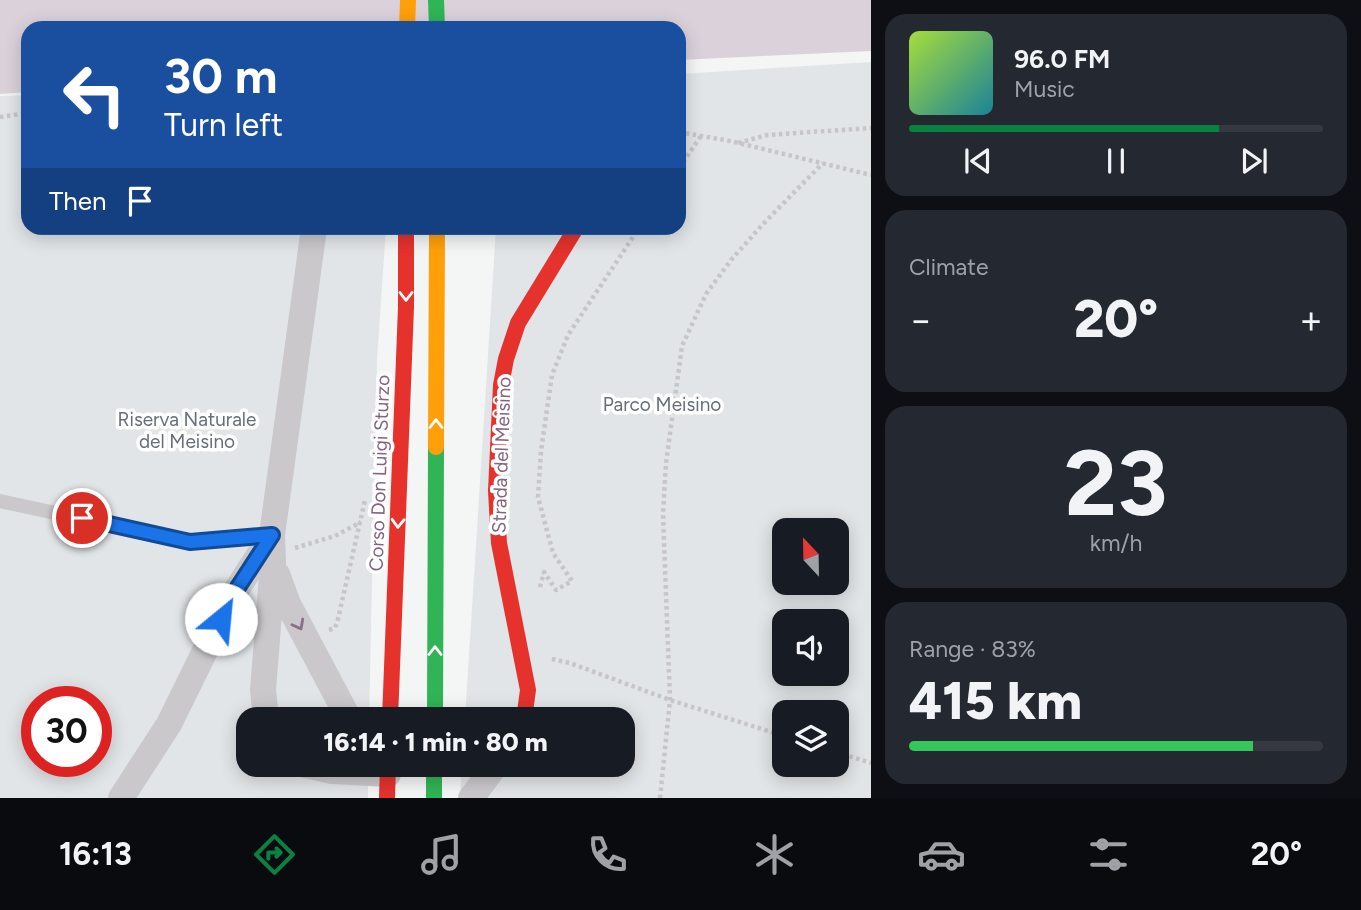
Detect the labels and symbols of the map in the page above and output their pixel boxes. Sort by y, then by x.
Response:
one-way arrow [398,291,414,301]
street label: Corso Don Luigi Sturzo [365,374,394,572]
street label: Strada del Meisino [487,376,516,534]
park label: Parco Meisino [603,393,721,416]
park label: Riserva Naturale del Meisino [118,408,256,453]
one-way arrow [428,418,444,428]
pin [52,488,112,548]
one-way arrow [390,518,405,529]
north arrow [772,518,849,595]
position arrow [184,582,258,656]
one-way arrow [291,618,304,630]
one-way arrow [427,645,443,656]
speed limit sign: 30 [21,686,112,777]

